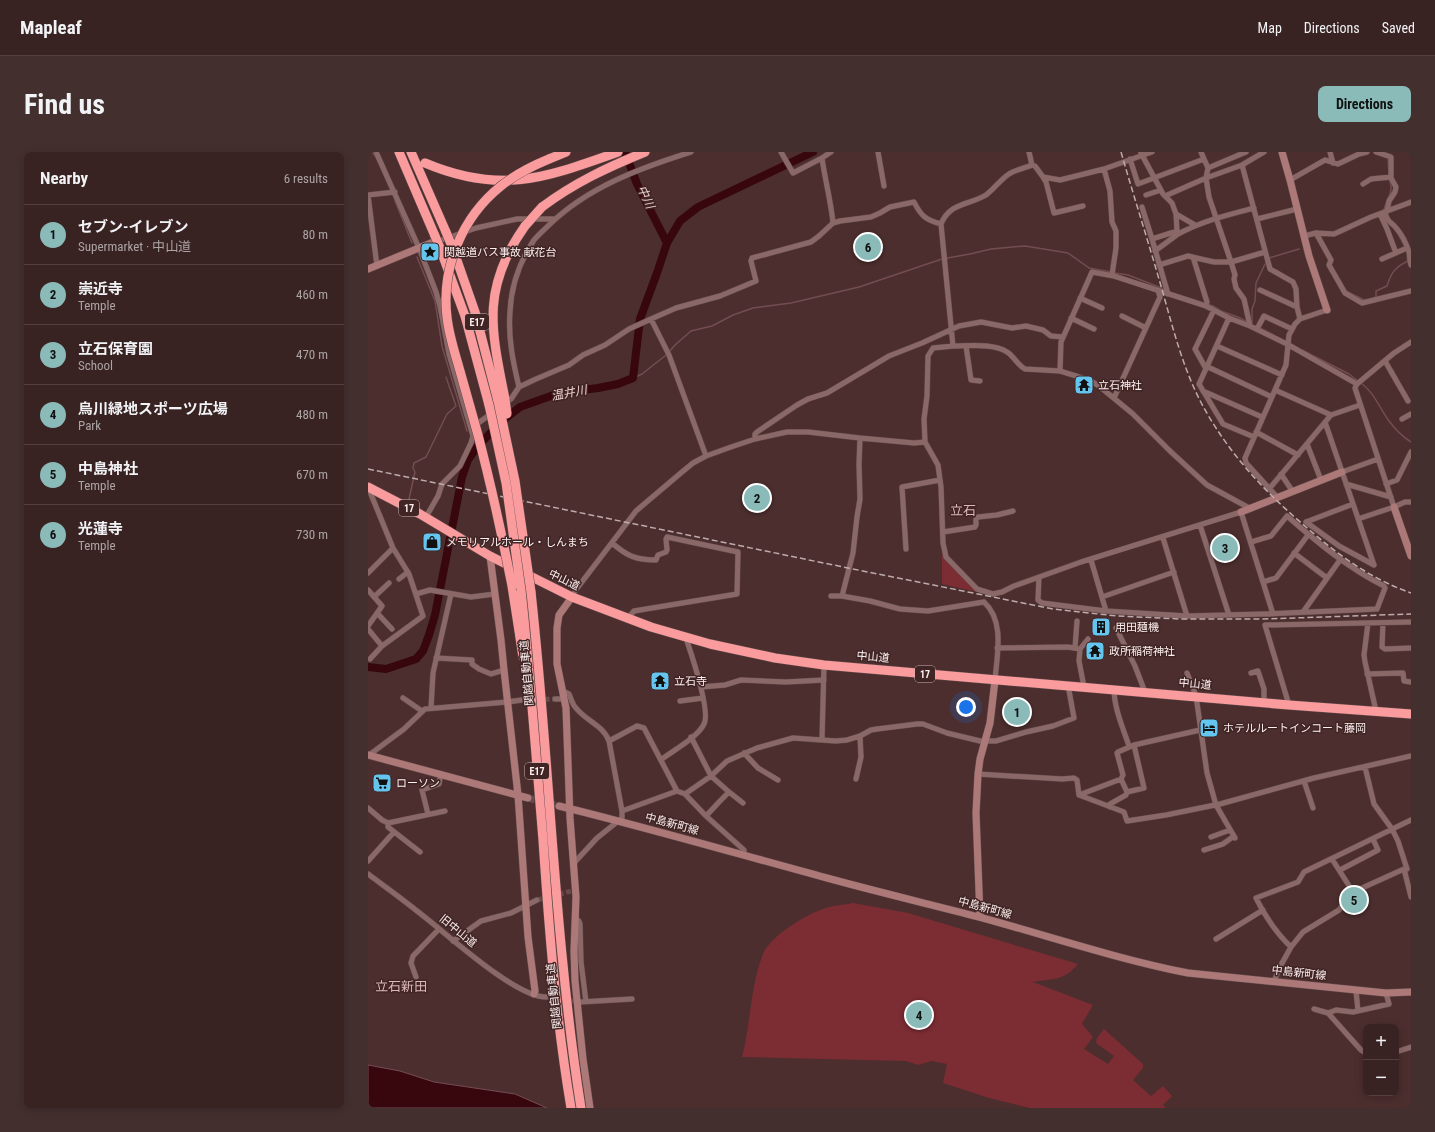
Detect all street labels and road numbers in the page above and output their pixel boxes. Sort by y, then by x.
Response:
road number: E17 [465,314,489,330]
road number: 17 [399,500,419,516]
street label: 中山道 [546,567,582,593]
street label: 関越自動車道 [518,640,536,706]
street label: 中山道 [856,649,890,665]
road number: 17 [915,666,935,682]
street label: 中山道 [1178,676,1212,692]
road number: E17 [525,763,549,779]
street label: 中島新町線 [644,811,700,837]
street label: 中島新町線 [957,895,1013,921]
street label: 旧中山道 [437,912,479,950]
street label: 関越自動車道 [544,963,564,1029]
street label: 中島新町線 [1271,964,1327,982]

